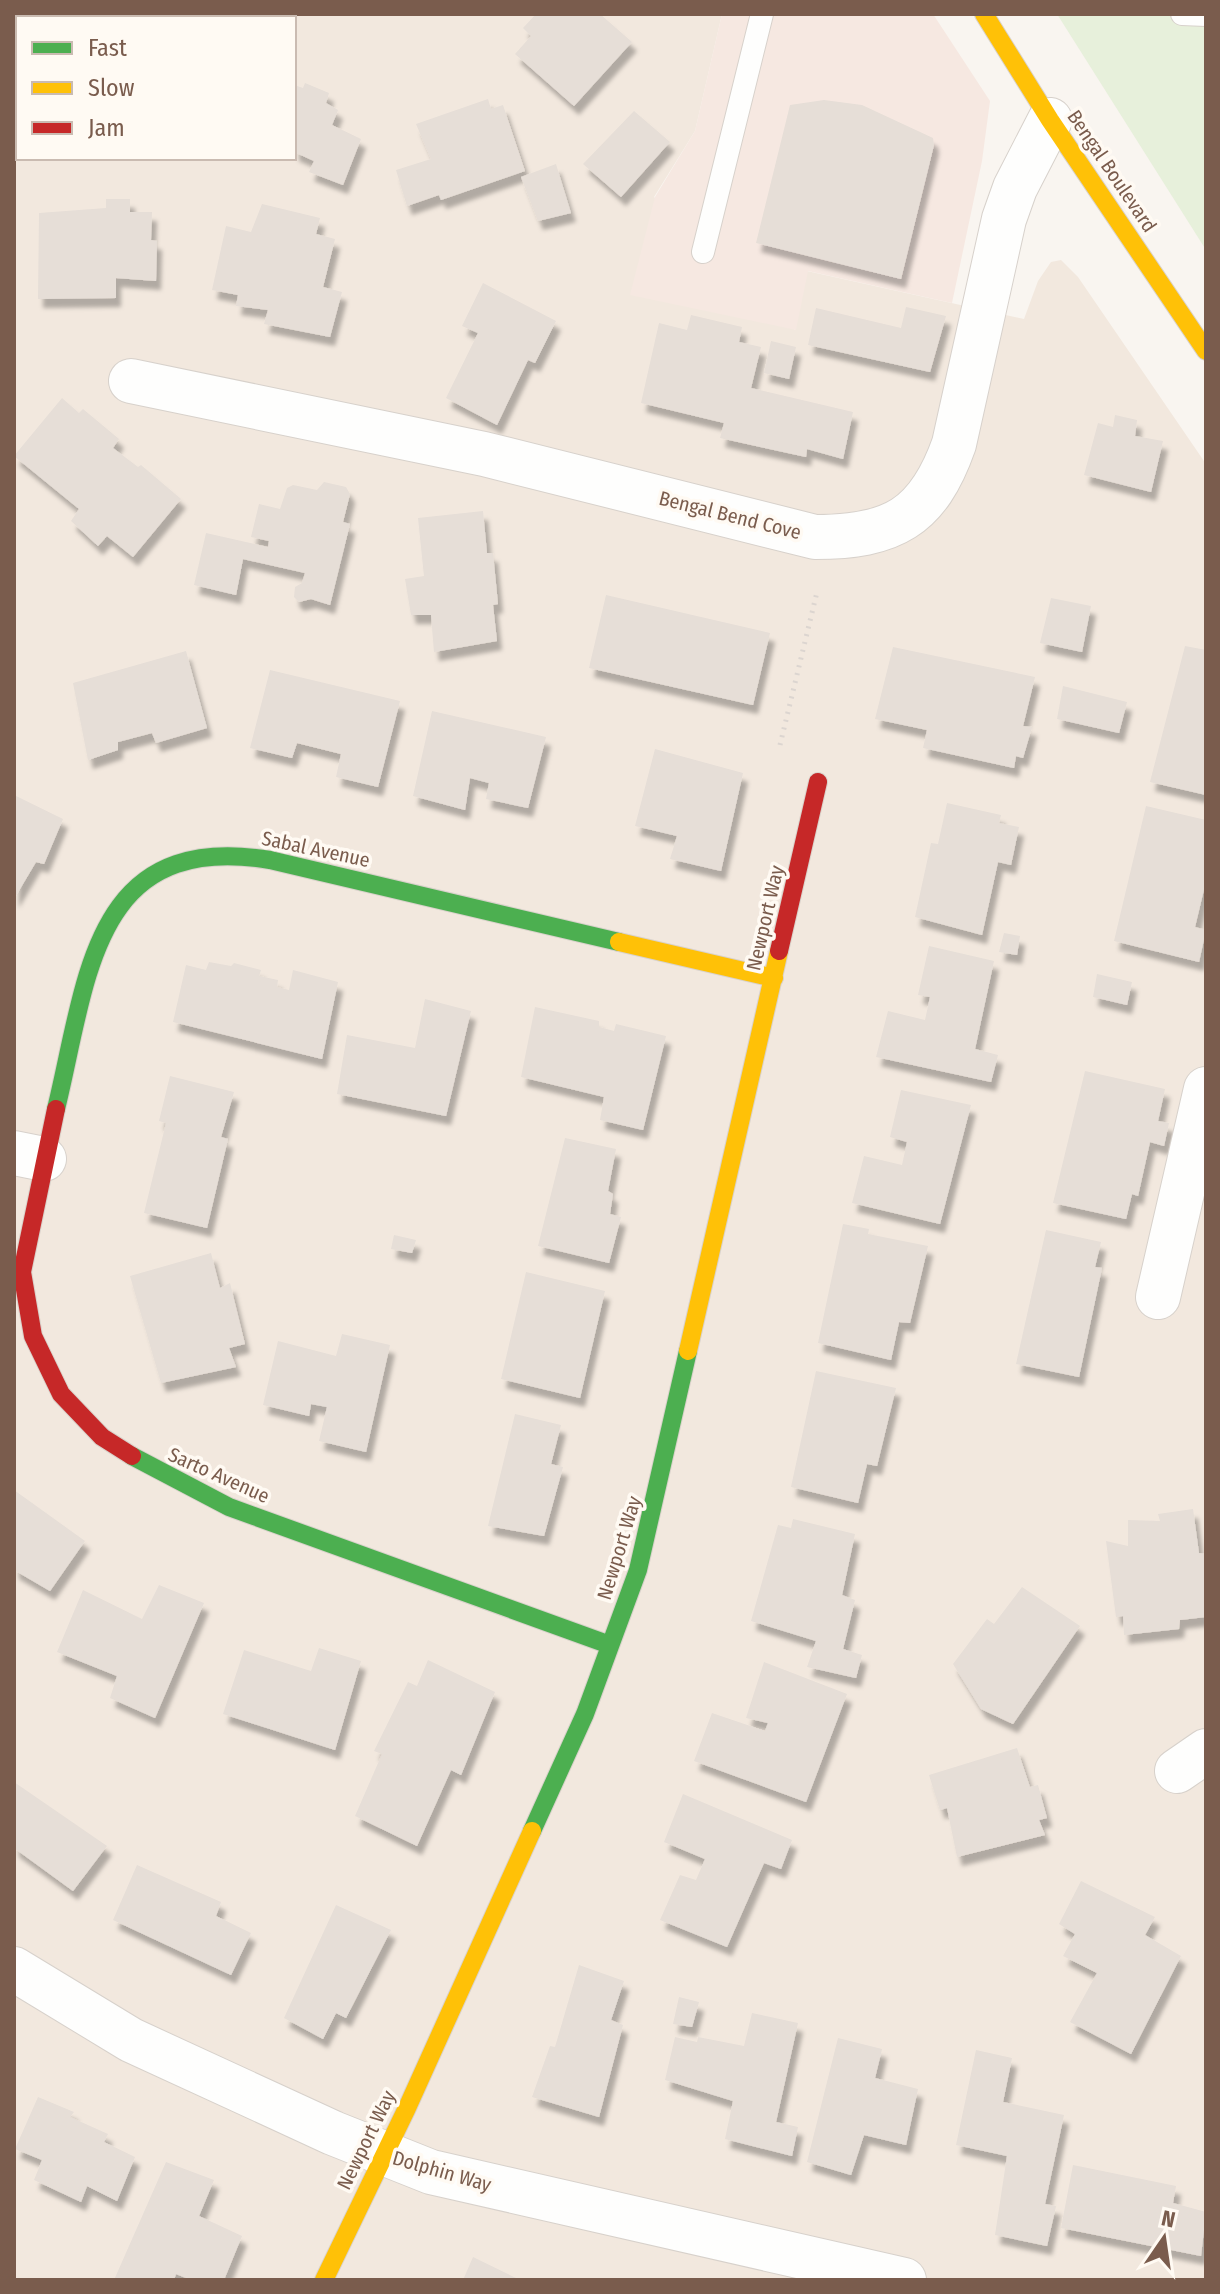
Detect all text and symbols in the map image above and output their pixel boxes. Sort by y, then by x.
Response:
legend [16,16,296,160]
text: Fast [88,34,127,62]
text: Slow [88,74,135,102]
street label: Bengal Boulevard [1062,105,1162,237]
text: Jam [88,114,125,142]
street label: Bengal Bend Cove [656,486,804,544]
street label: Sabal Avenue [260,826,372,872]
street label: Newport Way [741,863,789,973]
street label: Sarto Avenue [165,1442,273,1508]
street label: Newport Way [592,1493,646,1603]
street label: Newport Way [332,2086,400,2193]
street label: Dolphin Way [390,2145,494,2197]
north arrow [1124,2198,1204,2278]
text: N [1159,2204,1178,2234]

